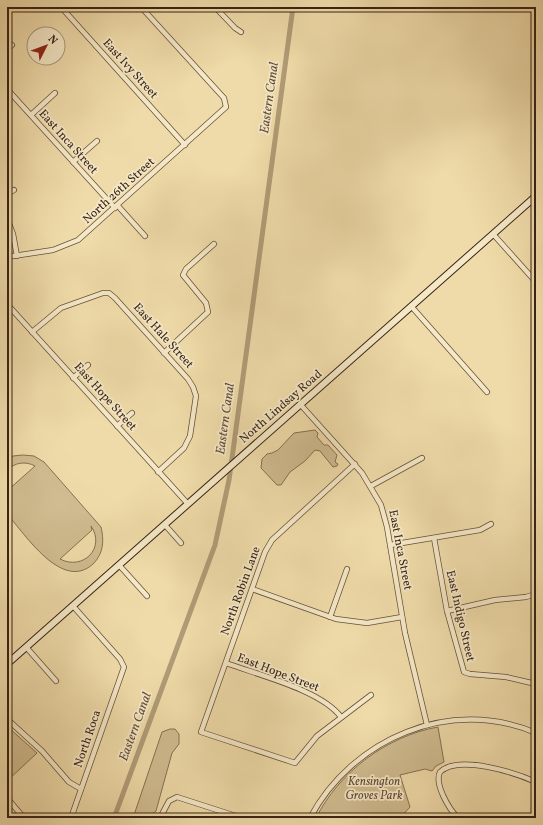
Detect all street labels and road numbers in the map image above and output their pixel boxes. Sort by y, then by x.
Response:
street label: East Ivy Street [99,36,161,102]
street label: East Inca Street [35,106,101,178]
street label: North 26th Street [80,154,158,228]
street label: East Hale Street [129,300,197,372]
street label: East Hope Street [70,359,140,435]
street label: North Lindsay Road [236,366,326,447]
street label: East Inca Street [384,508,416,592]
street label: North Robin Lane [217,544,265,638]
street label: East Indigo Street [442,569,478,663]
street label: East Hope Street [235,650,321,696]
street label: North Roca [71,708,105,770]

